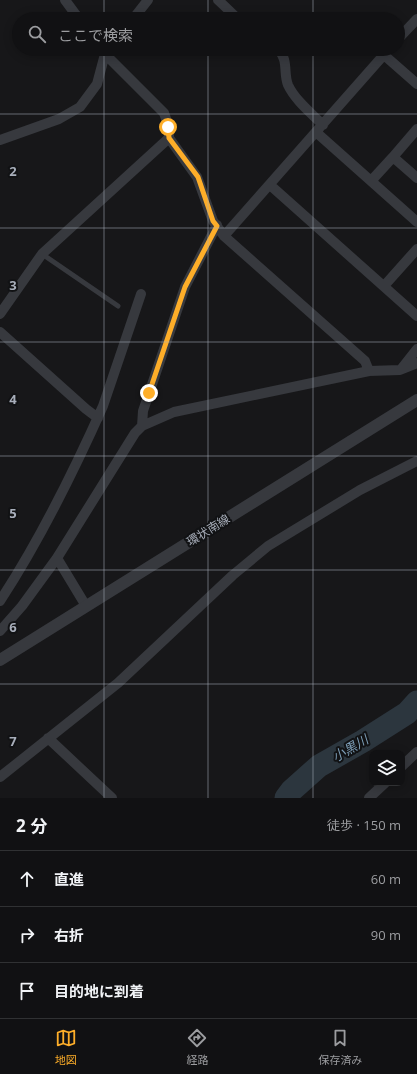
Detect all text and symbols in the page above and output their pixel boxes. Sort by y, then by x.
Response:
search box [12,12,405,56]
icon: search [26,23,48,45]
text: ここで検索 [58,25,133,45]
route start [159,118,177,136]
text: 2 [9,162,17,180]
text: 3 [9,276,17,294]
route end [140,384,158,402]
text: 4 [9,390,17,408]
text: 5 [9,504,17,522]
street label: 環状南線 [183,510,233,550]
text: 6 [9,618,17,636]
water label: 小黒川 [329,729,373,766]
text: 7 [9,732,17,750]
map controls [369,750,405,786]
button: layers [369,750,405,786]
text: 2 分 [16,814,47,837]
text: 徒歩 · 150 m [327,816,401,834]
icon: ahead [16,868,38,890]
text: 直進 [54,869,84,889]
text: 60 m [371,870,401,888]
icon: right [16,924,38,946]
text: 右折 [54,925,84,945]
text: 90 m [371,926,401,944]
icon: arrive [16,980,38,1002]
text: 目的地に到着 [54,981,144,1001]
tab: 地図 [55,1027,77,1067]
tab: 経路 [186,1027,208,1067]
tab: 保存済み [318,1027,362,1067]

